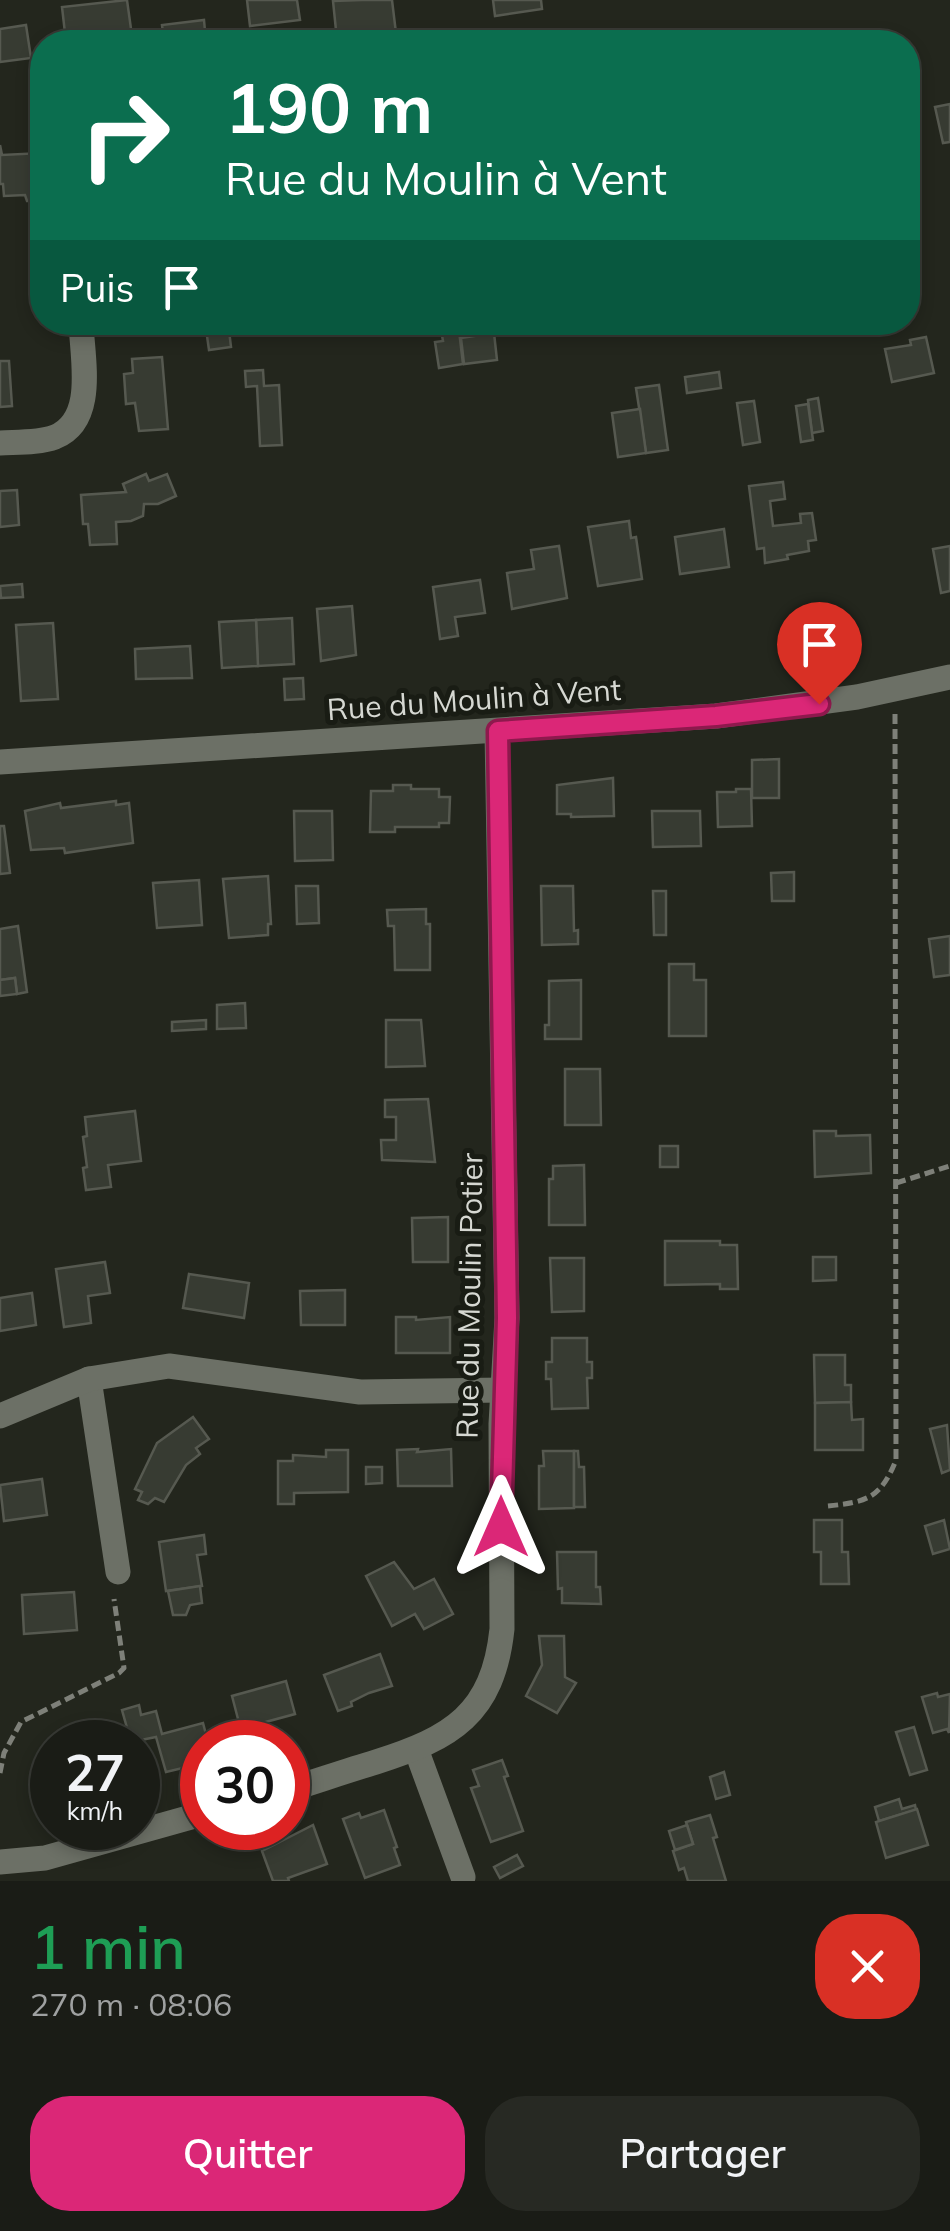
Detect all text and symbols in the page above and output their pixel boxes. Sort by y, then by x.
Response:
text: 190 m [225,63,433,151]
icon: right [60,70,190,200]
text: Rue du Moulin à Vent [225,150,667,206]
icon: arrive [154,260,209,315]
text: Puis [60,264,134,312]
pin [777,602,862,705]
icon: arrive [792,617,847,672]
street label: Rue du Moulin à Vent [326,670,622,728]
street label: Rue du Moulin Potier [448,1153,490,1439]
position arrow [449,1475,553,1579]
speed limit sign: 30 [180,1720,310,1850]
text: 27 [65,1741,125,1804]
text: km/h [67,1795,123,1826]
text: 1 min [30,1909,186,1984]
button: close [815,1914,920,2019]
text: 270 m · 08:06 [30,1984,232,2024]
button: Quitter [30,2096,465,2211]
button: Partager [485,2096,920,2211]

